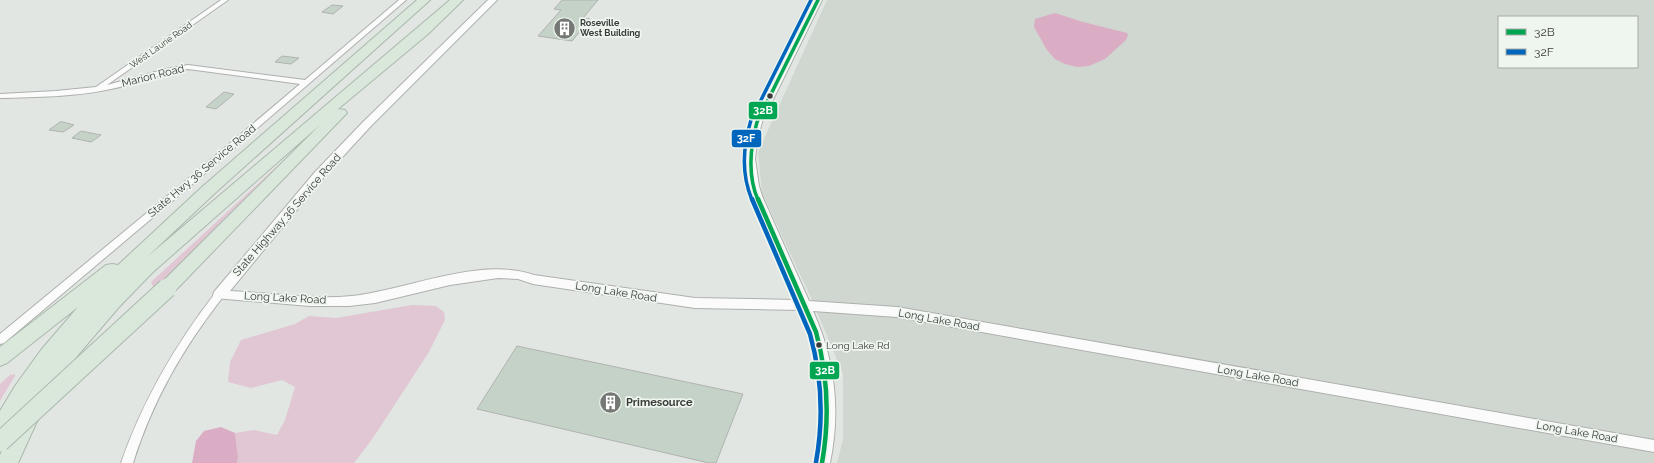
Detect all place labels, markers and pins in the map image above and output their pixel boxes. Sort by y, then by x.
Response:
building icon: Roseville West Building [551,15,577,41]
place label: Roseville West Building [580,18,641,38]
unlabelled marker [765,91,775,101]
marker: Long Lake Rd [814,340,824,350]
place label: Long Lake Rd [826,340,890,351]
building icon: Primesource [598,389,624,415]
place label: Primesource [626,396,693,409]

